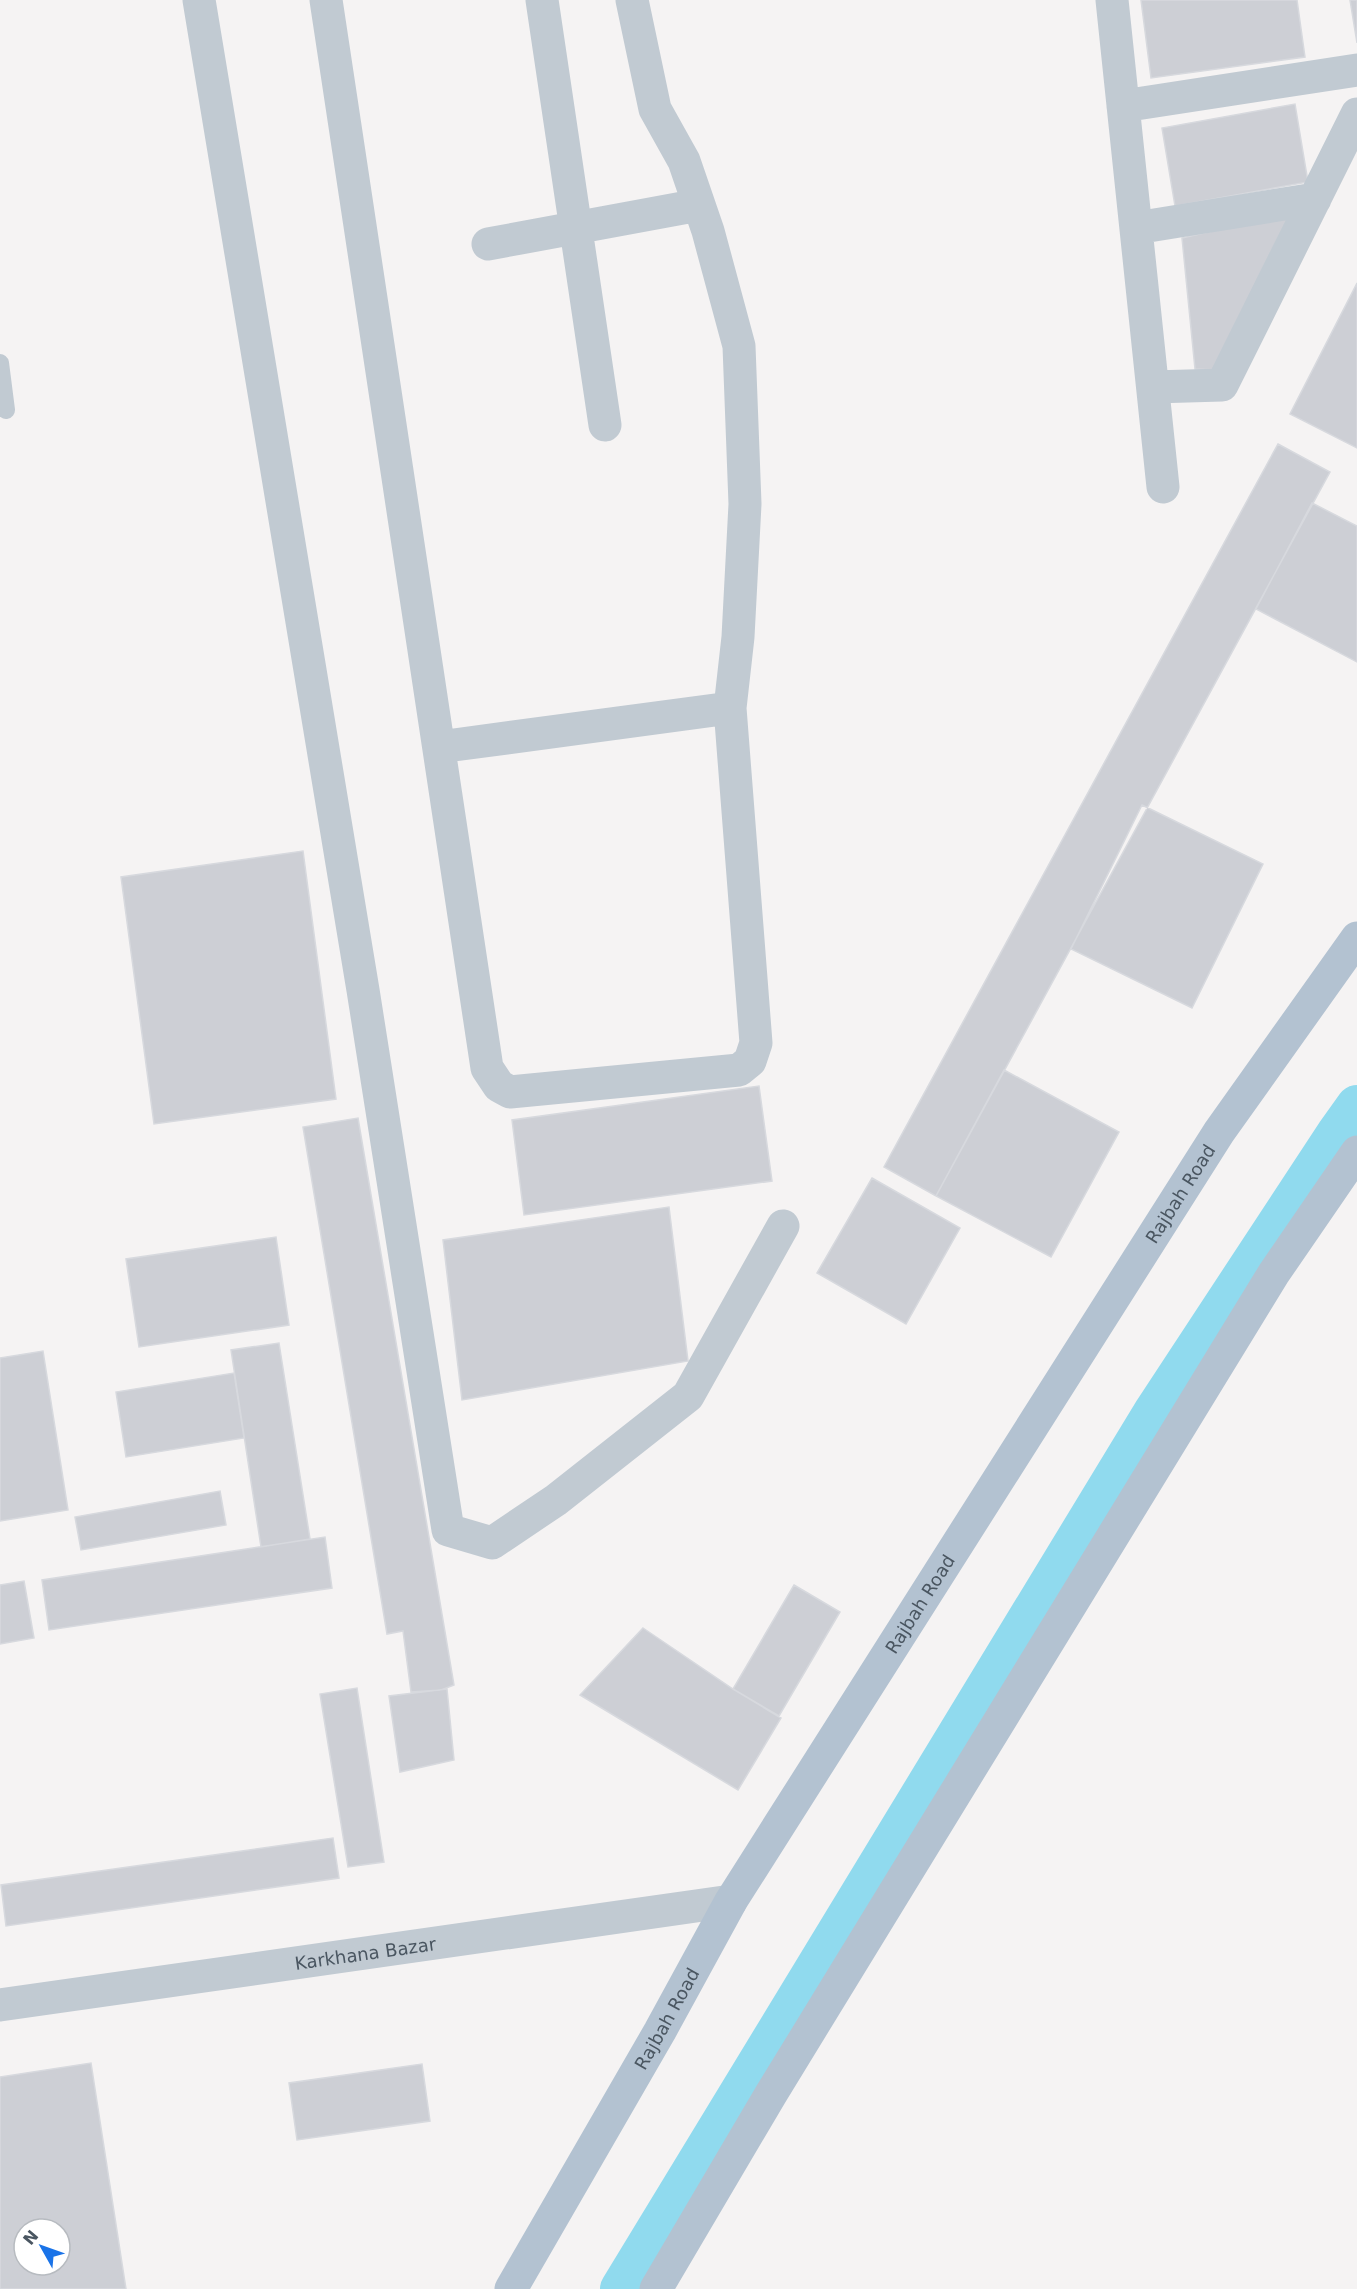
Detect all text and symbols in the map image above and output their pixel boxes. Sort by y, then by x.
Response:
street label: Rajbah Road [1141,1140,1219,1247]
street label: Rajbah Road [880,1551,959,1657]
street label: Karkhana Bazar [293,1933,438,1973]
street label: Rajbah Road [630,1964,703,2073]
north arrow [12,2217,72,2277]
text: N [19,2226,42,2249]

